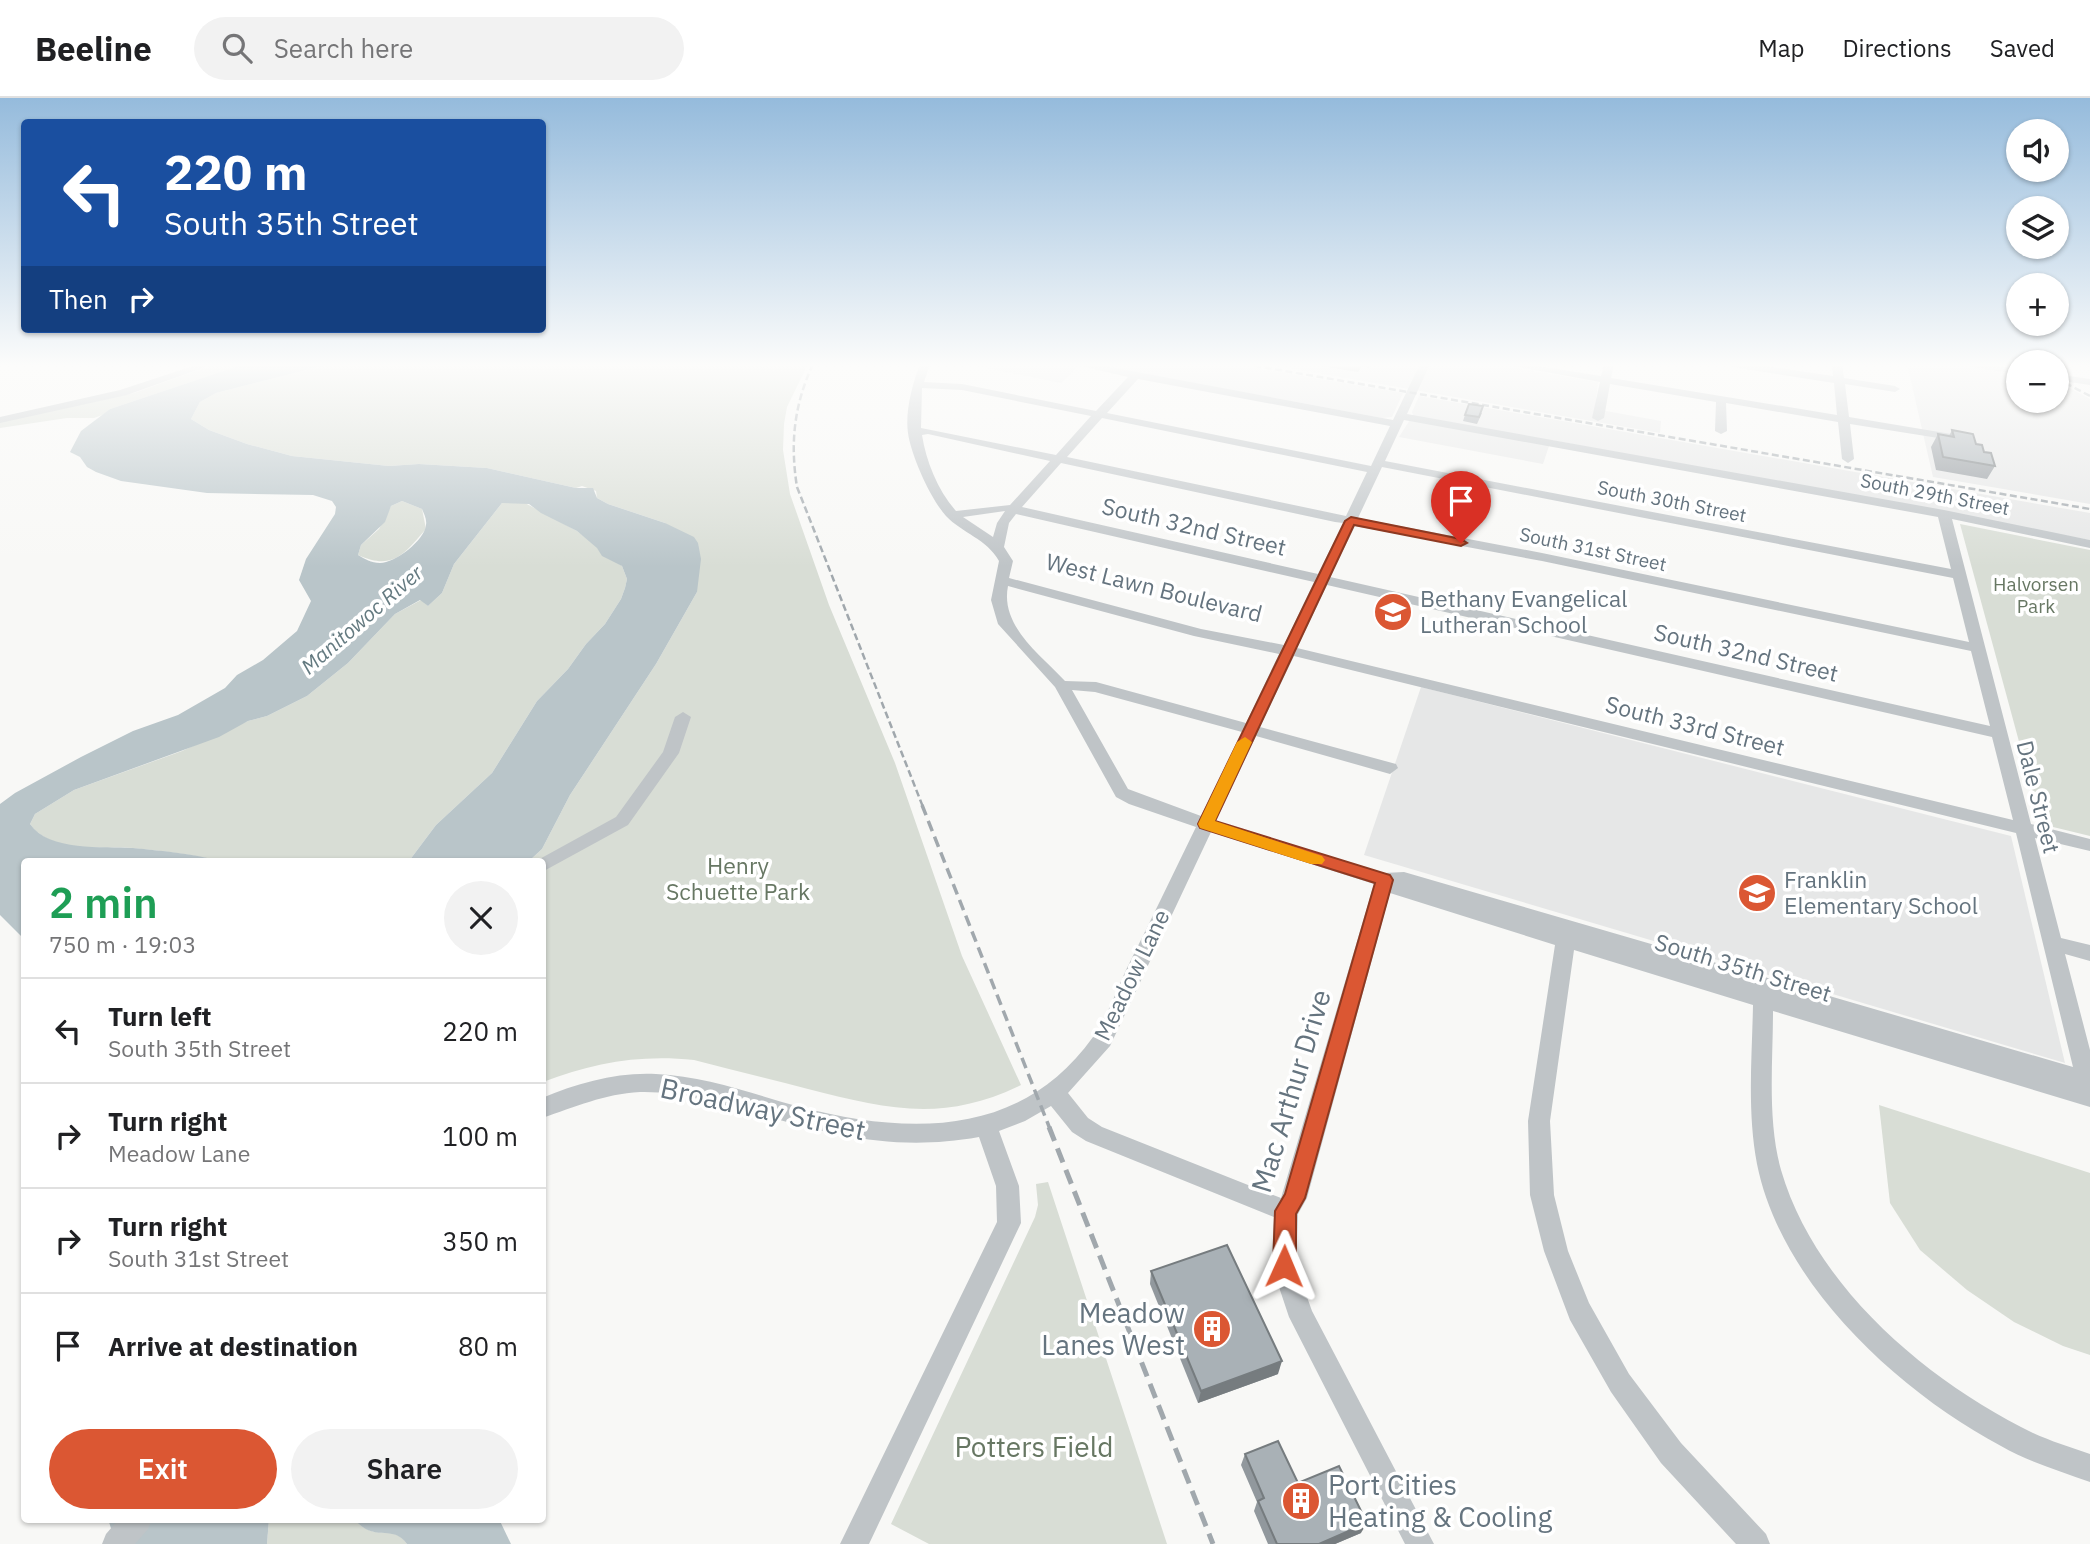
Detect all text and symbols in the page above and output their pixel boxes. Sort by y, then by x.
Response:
search box [194,17,684,80]
text: Beeline [35,27,152,70]
icon: search [218,29,256,67]
text: Search here [274,31,413,65]
text: Map [1758,32,1804,64]
text: Directions [1842,32,1952,64]
text: Saved [1990,32,2055,64]
map controls [2006,119,2069,413]
button: sound [2006,119,2069,182]
text: 220 m [164,140,308,203]
icon: left [49,147,140,238]
button: layers [2006,196,2069,259]
text: South 35th Street [164,202,419,244]
button: + [2006,273,2069,336]
icon: right [122,280,160,318]
text: Then [49,282,108,316]
button: − [2006,350,2069,413]
street label: South 29th Street [1858,468,2012,520]
pin [1431,471,1491,543]
street label: South 30th Street [1595,475,1749,527]
icon: arrive [1442,482,1480,520]
street label: South 32nd Street [1099,490,1289,562]
street label: South 31st Street [1517,522,1669,576]
street label: West Lawn Boulevard [1043,546,1266,628]
water label: Manitowoc River [295,558,429,680]
park label: Halvorsen Park [1993,572,2079,618]
place label: Bethany Evangelical Lutheran School [1420,583,1627,639]
school or university icon: Bethany Evangelical Lutheran School [1372,591,1414,633]
street label: South 32nd Street [1651,616,1841,688]
street label: South 33rd Street [1603,688,1788,762]
street label: Dale Street [2010,737,2067,856]
park label: Henry Schuette Park [666,850,810,906]
place label: Franklin Elementary School [1784,864,1978,920]
school or university icon: Franklin Elementary School [1736,872,1778,914]
text: 2 min [49,875,158,930]
button: close [444,881,518,955]
street label: Meadow Lane [1086,904,1176,1045]
street label: South 35th Street [1651,926,1835,1008]
text: 750 m · 19:03 [49,929,196,959]
street label: Mac Arthur Drive [1242,985,1339,1197]
text: Turn left [108,999,211,1033]
icon: left [49,1012,87,1050]
text: 220 m [442,1014,518,1048]
text: South 35th Street [108,1033,291,1063]
street label: Broadway Street [657,1069,869,1148]
text: Turn right [108,1104,227,1138]
icon: right [49,1117,87,1155]
text: 100 m [442,1119,518,1153]
text: Meadow Lane [108,1138,250,1168]
text: Turn right [108,1209,227,1243]
icon: right [49,1222,87,1260]
text: 350 m [442,1224,518,1258]
position arrow [1247,1229,1321,1303]
text: South 31st Street [108,1243,289,1273]
place label: Meadow Lanes West [1041,1294,1185,1363]
building icon: Meadow Lanes West [1191,1308,1233,1350]
icon: arrive [49,1327,87,1365]
text: Arrive at destination [108,1329,358,1363]
text: 80 m [458,1329,518,1363]
park label: Potters Field [954,1428,1114,1465]
button: Exit [49,1429,277,1509]
button: Share [291,1429,518,1509]
place label: Port Cities Heating & Cooling [1328,1466,1553,1535]
building icon: Port Cities Heating & Cooling [1280,1480,1322,1522]

